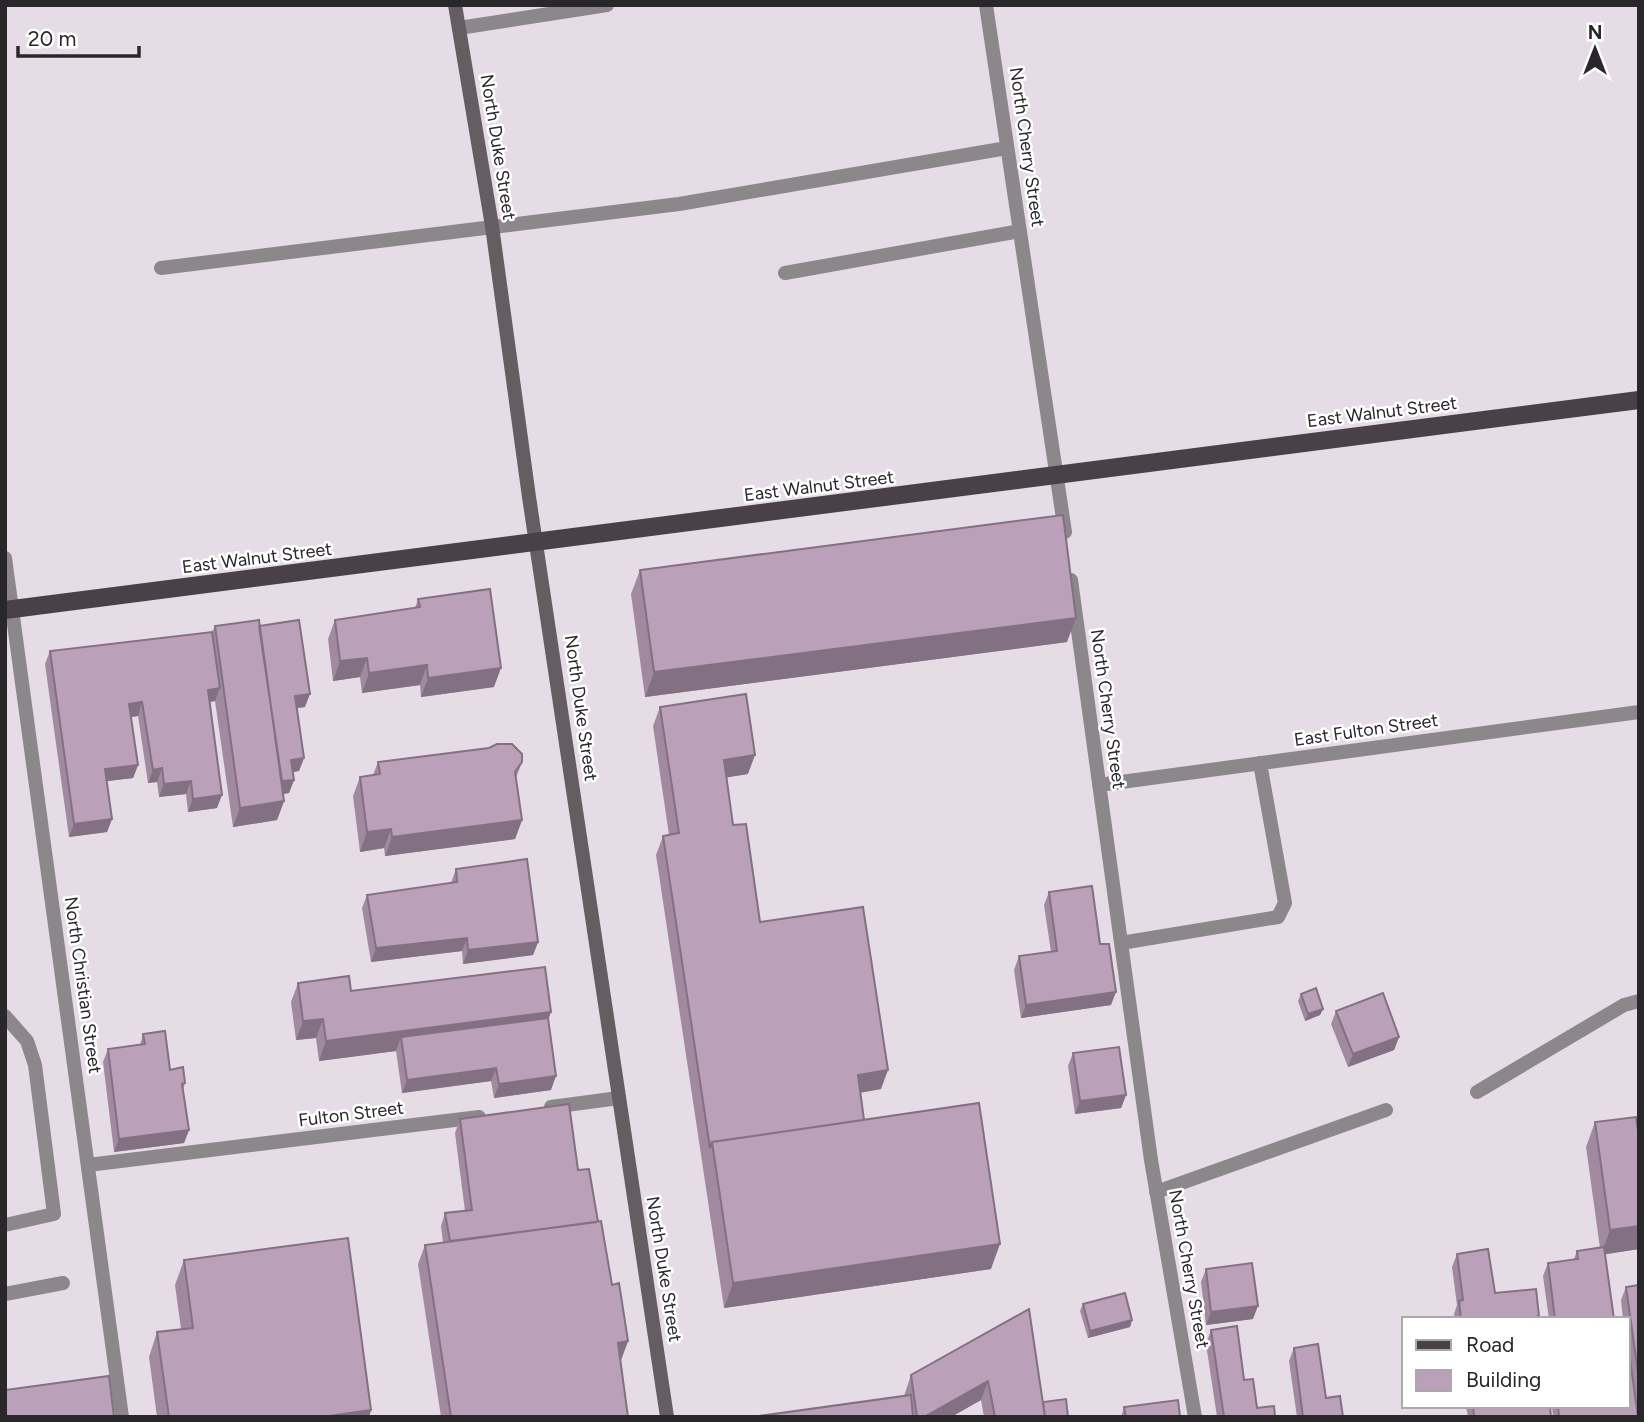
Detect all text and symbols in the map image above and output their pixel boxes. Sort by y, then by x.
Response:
scale bar [18,14,138,58]
north arrow [1560,14,1630,84]
text: N [1588,21,1602,44]
text: 20 m [28,26,76,51]
street label: North Cherry Street [1005,66,1049,228]
street label: North Duke Street [476,72,520,222]
street label: East Walnut Street [1306,392,1458,432]
street label: East Walnut Street [743,466,895,506]
street label: East Walnut Street [181,538,333,578]
street label: North Cherry Street [1086,628,1130,790]
street label: North Duke Street [560,633,602,783]
street label: East Fulton Street [1293,709,1440,751]
street label: North Christian Street [60,895,106,1075]
street label: Fulton Street [297,1097,405,1131]
street label: North Cherry Street [1164,1188,1214,1350]
street label: North Duke Street [642,1194,686,1344]
legend [1402,1317,1630,1408]
text: Road [1466,1332,1514,1357]
text: Building [1466,1367,1541,1392]

